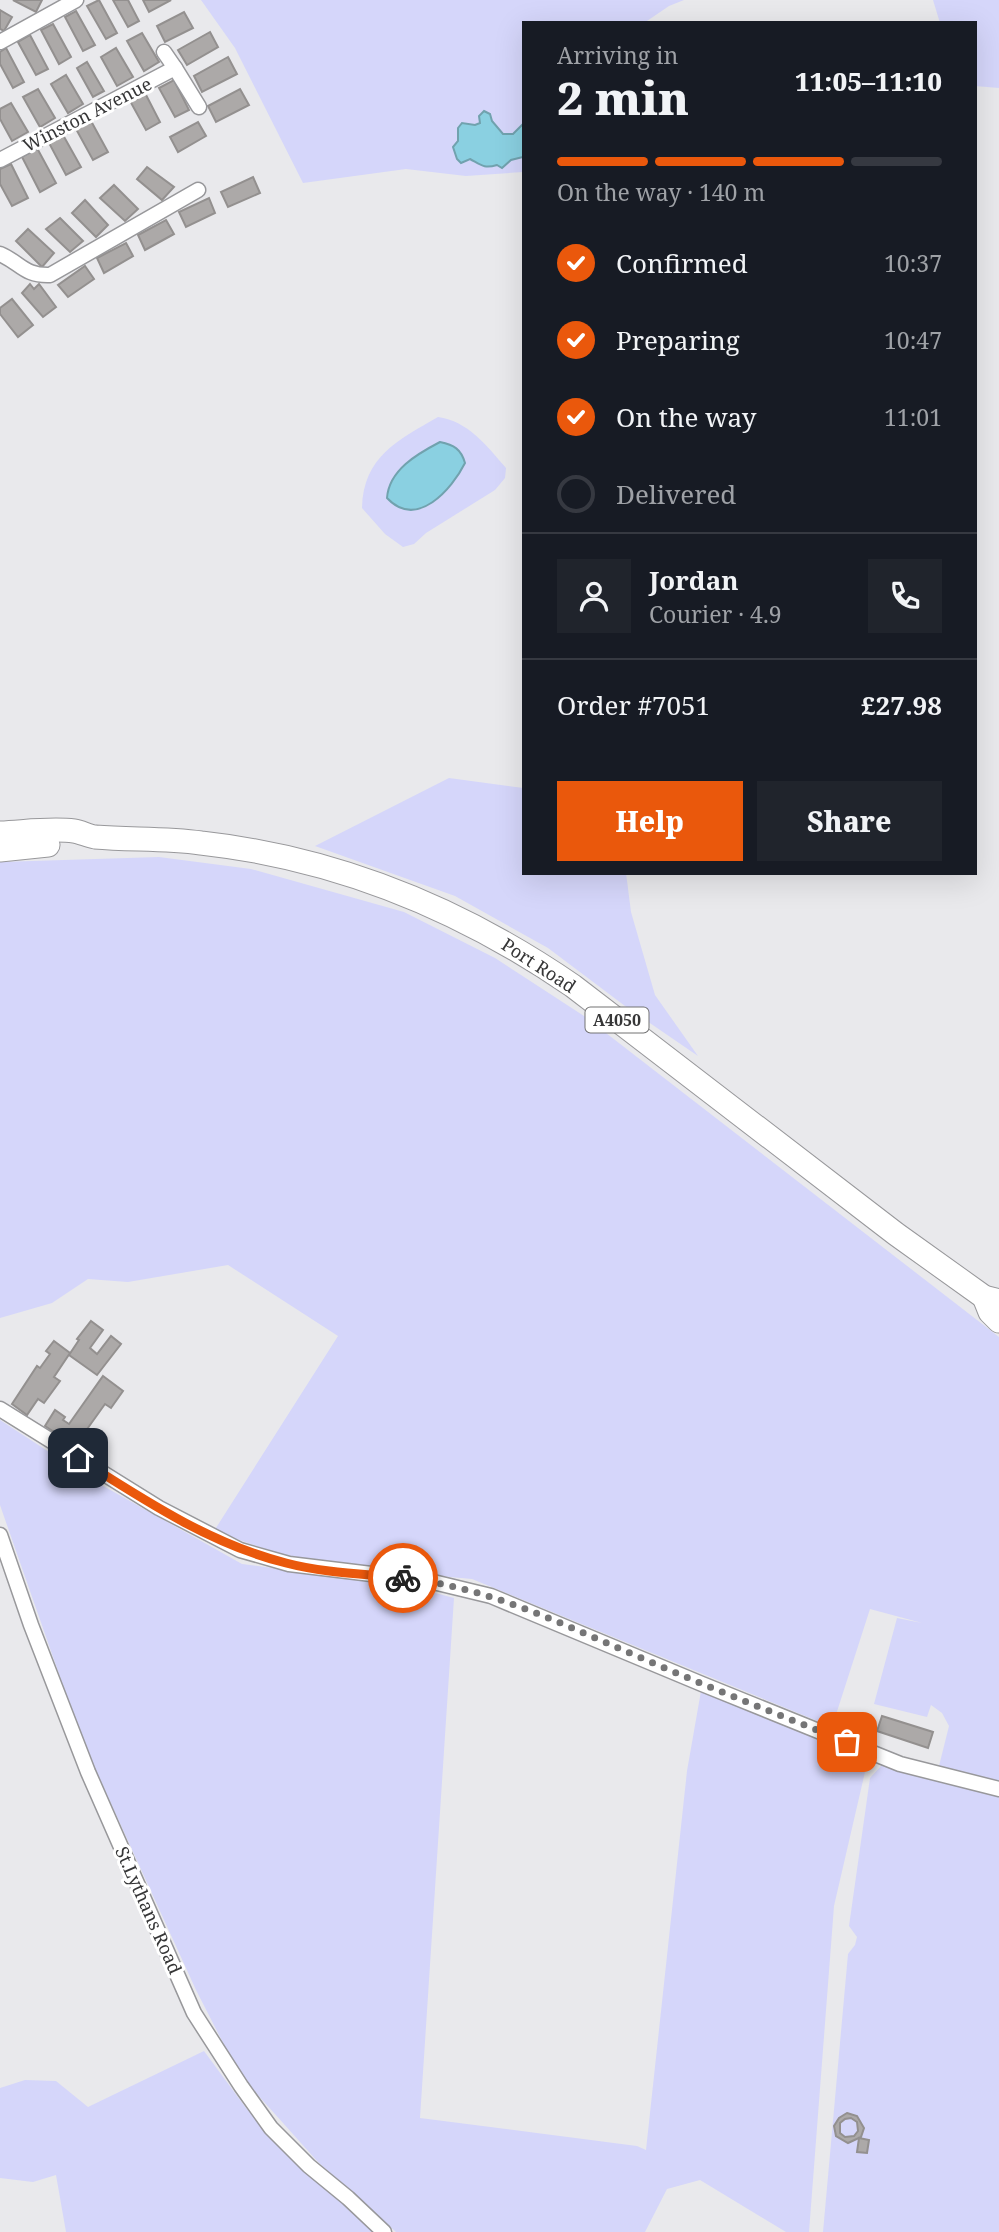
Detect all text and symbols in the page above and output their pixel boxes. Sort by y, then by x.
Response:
text: Arriving in [557,39,678,71]
text: 11:05–11:10 [795,63,942,99]
text: 2 min [557,66,689,128]
street label: Winston Avenue [18,71,156,157]
text: On the way · 140 m [557,176,765,208]
icon: check [557,244,595,282]
text: Confirmed [616,245,748,281]
text: 10:37 [884,247,942,279]
icon: check [557,321,595,359]
text: Preparing [616,322,740,358]
text: 10:47 [884,324,942,356]
icon: check [557,398,595,436]
text: On the way [616,399,756,435]
text: 11:01 [884,401,942,433]
text: Delivered [616,476,736,512]
button: person [557,559,631,633]
button: phone [868,559,942,633]
text: Jordan [649,562,739,598]
text: Courier · 4.9 [649,598,782,630]
text: Order #7051 [557,687,710,723]
text: £27.98 [861,687,942,723]
button: Help [557,781,743,861]
button: Share [757,781,942,861]
street label: Port Road [497,932,581,998]
road number: A4050 [586,1008,648,1032]
pin [48,1428,108,1488]
icon: home [59,1439,97,1477]
courier [368,1543,438,1613]
icon: bike [384,1559,422,1597]
pin [817,1712,877,1772]
icon: bag [828,1723,866,1761]
street label: St.Lythans Road [110,1842,188,1978]

